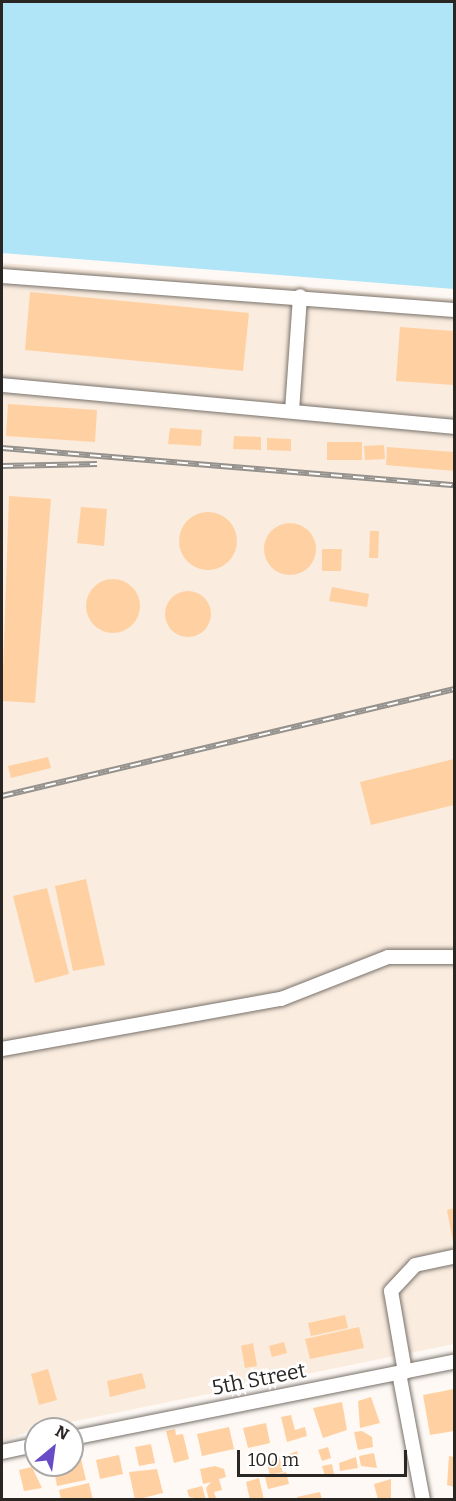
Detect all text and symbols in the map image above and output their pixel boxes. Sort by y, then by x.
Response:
street label: 5th Street [210,1358,308,1400]
north arrow [24,1417,84,1477]
text: N [52,1421,72,1444]
scale bar [240,1438,410,1476]
text: 100 m [248,1449,299,1471]

